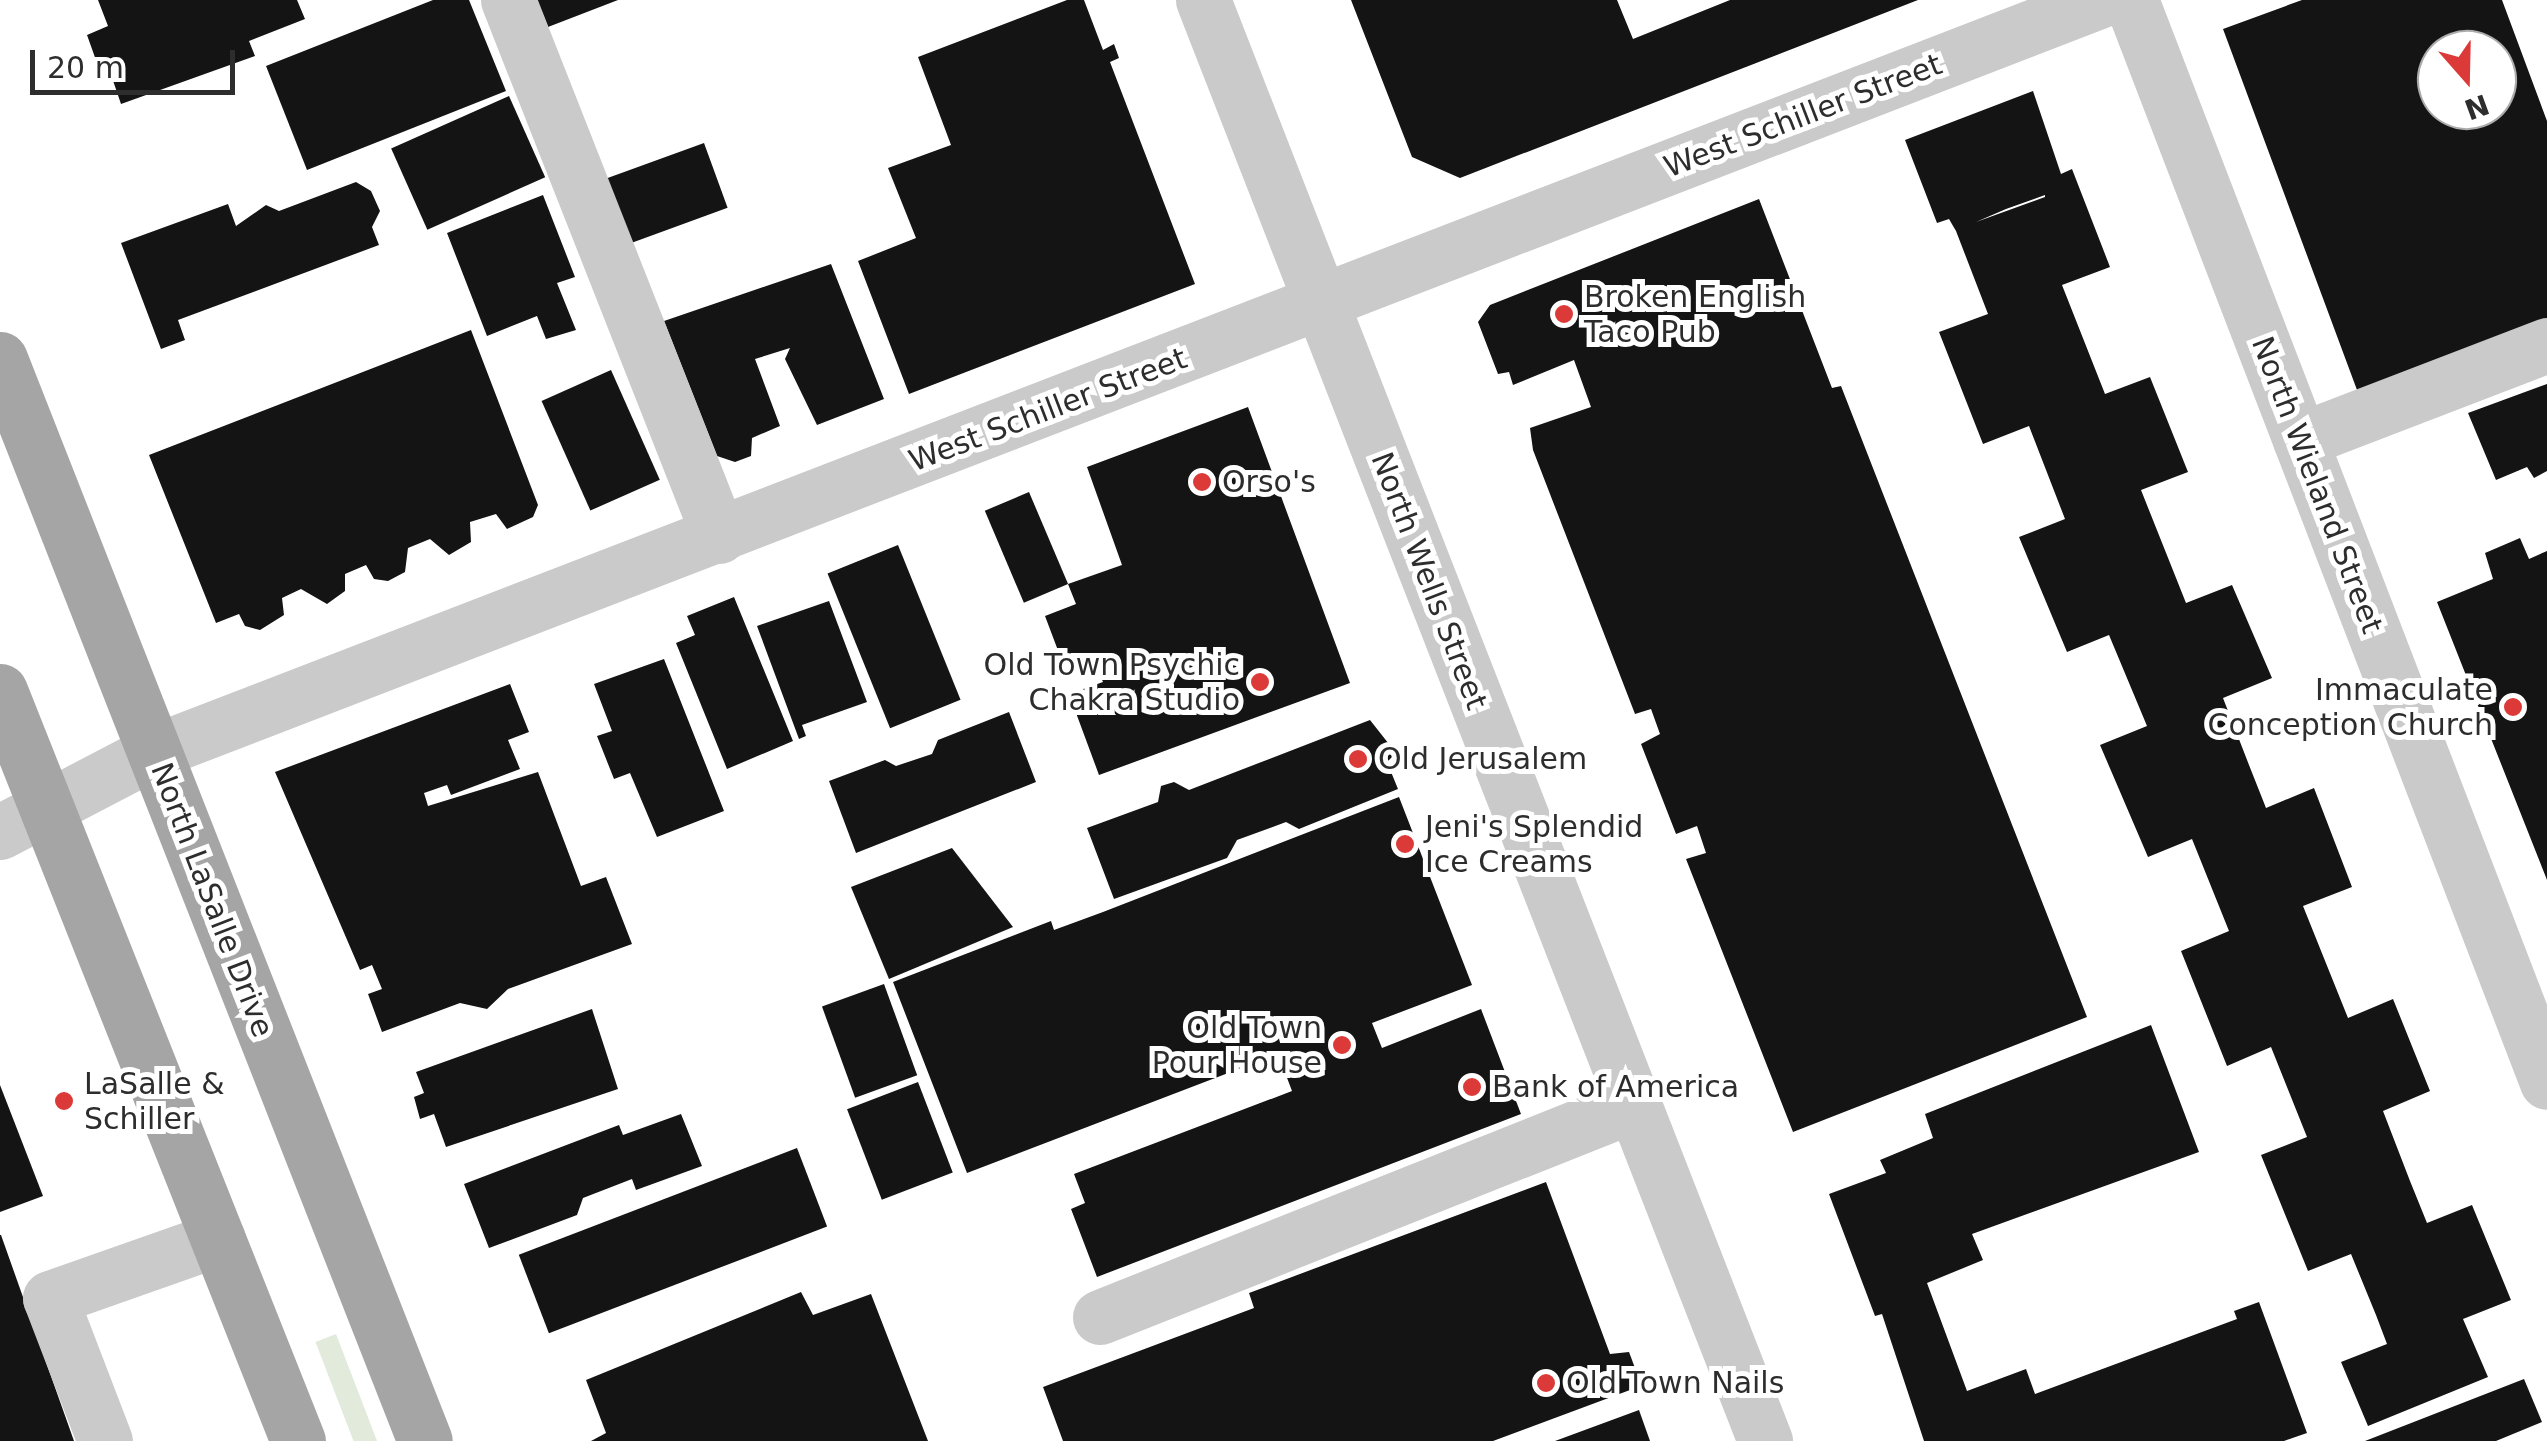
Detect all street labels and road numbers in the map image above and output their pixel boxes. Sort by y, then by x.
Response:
street label: West Schiller Street [1659,46,1947,186]
street label: North Wieland Street [2244,332,2390,638]
street label: West Schiller Street [904,340,1192,480]
street label: North Wells Street [1363,447,1495,715]
street label: North LaSalle Drive [143,758,281,1042]

